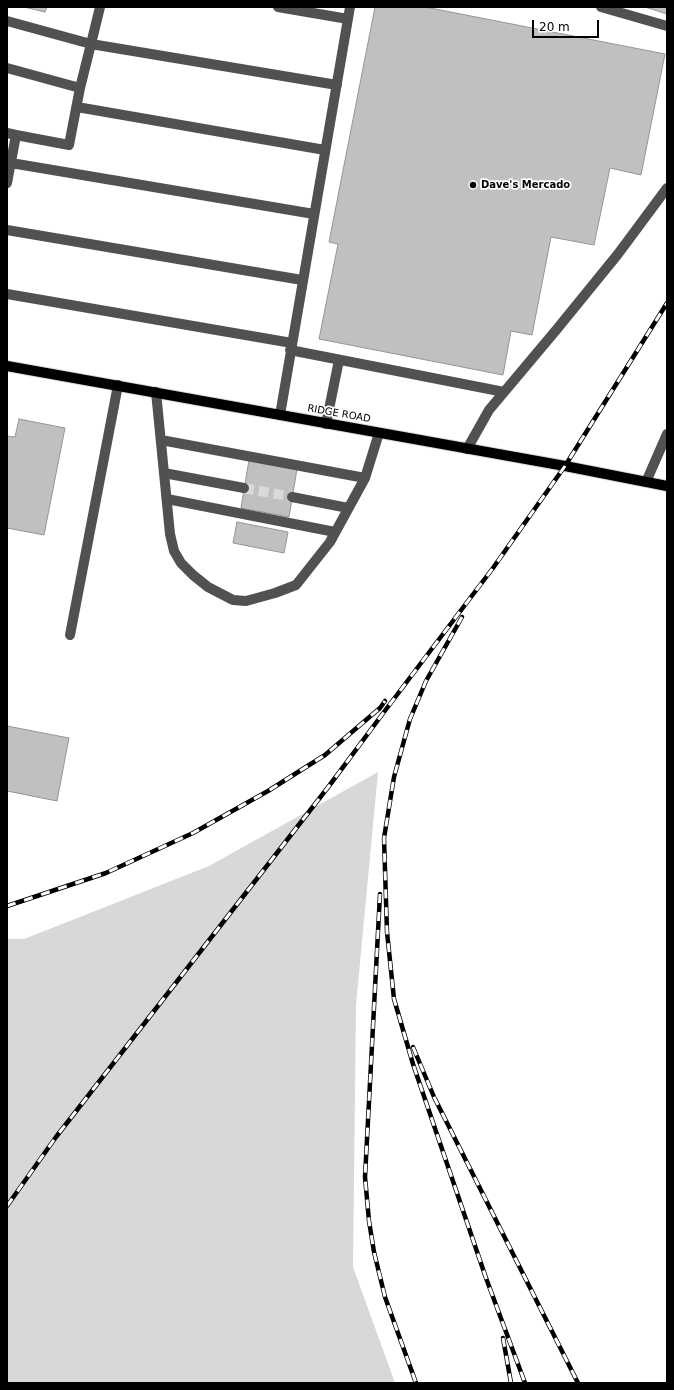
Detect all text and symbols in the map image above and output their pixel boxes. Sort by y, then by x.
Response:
scale bar [534,12,601,38]
text: 20 m [539,20,570,34]
place label: Dave's Mercado [481,179,570,191]
marker: Dave's Mercado [468,180,478,190]
street label: RIDGE ROAD [306,403,372,425]

